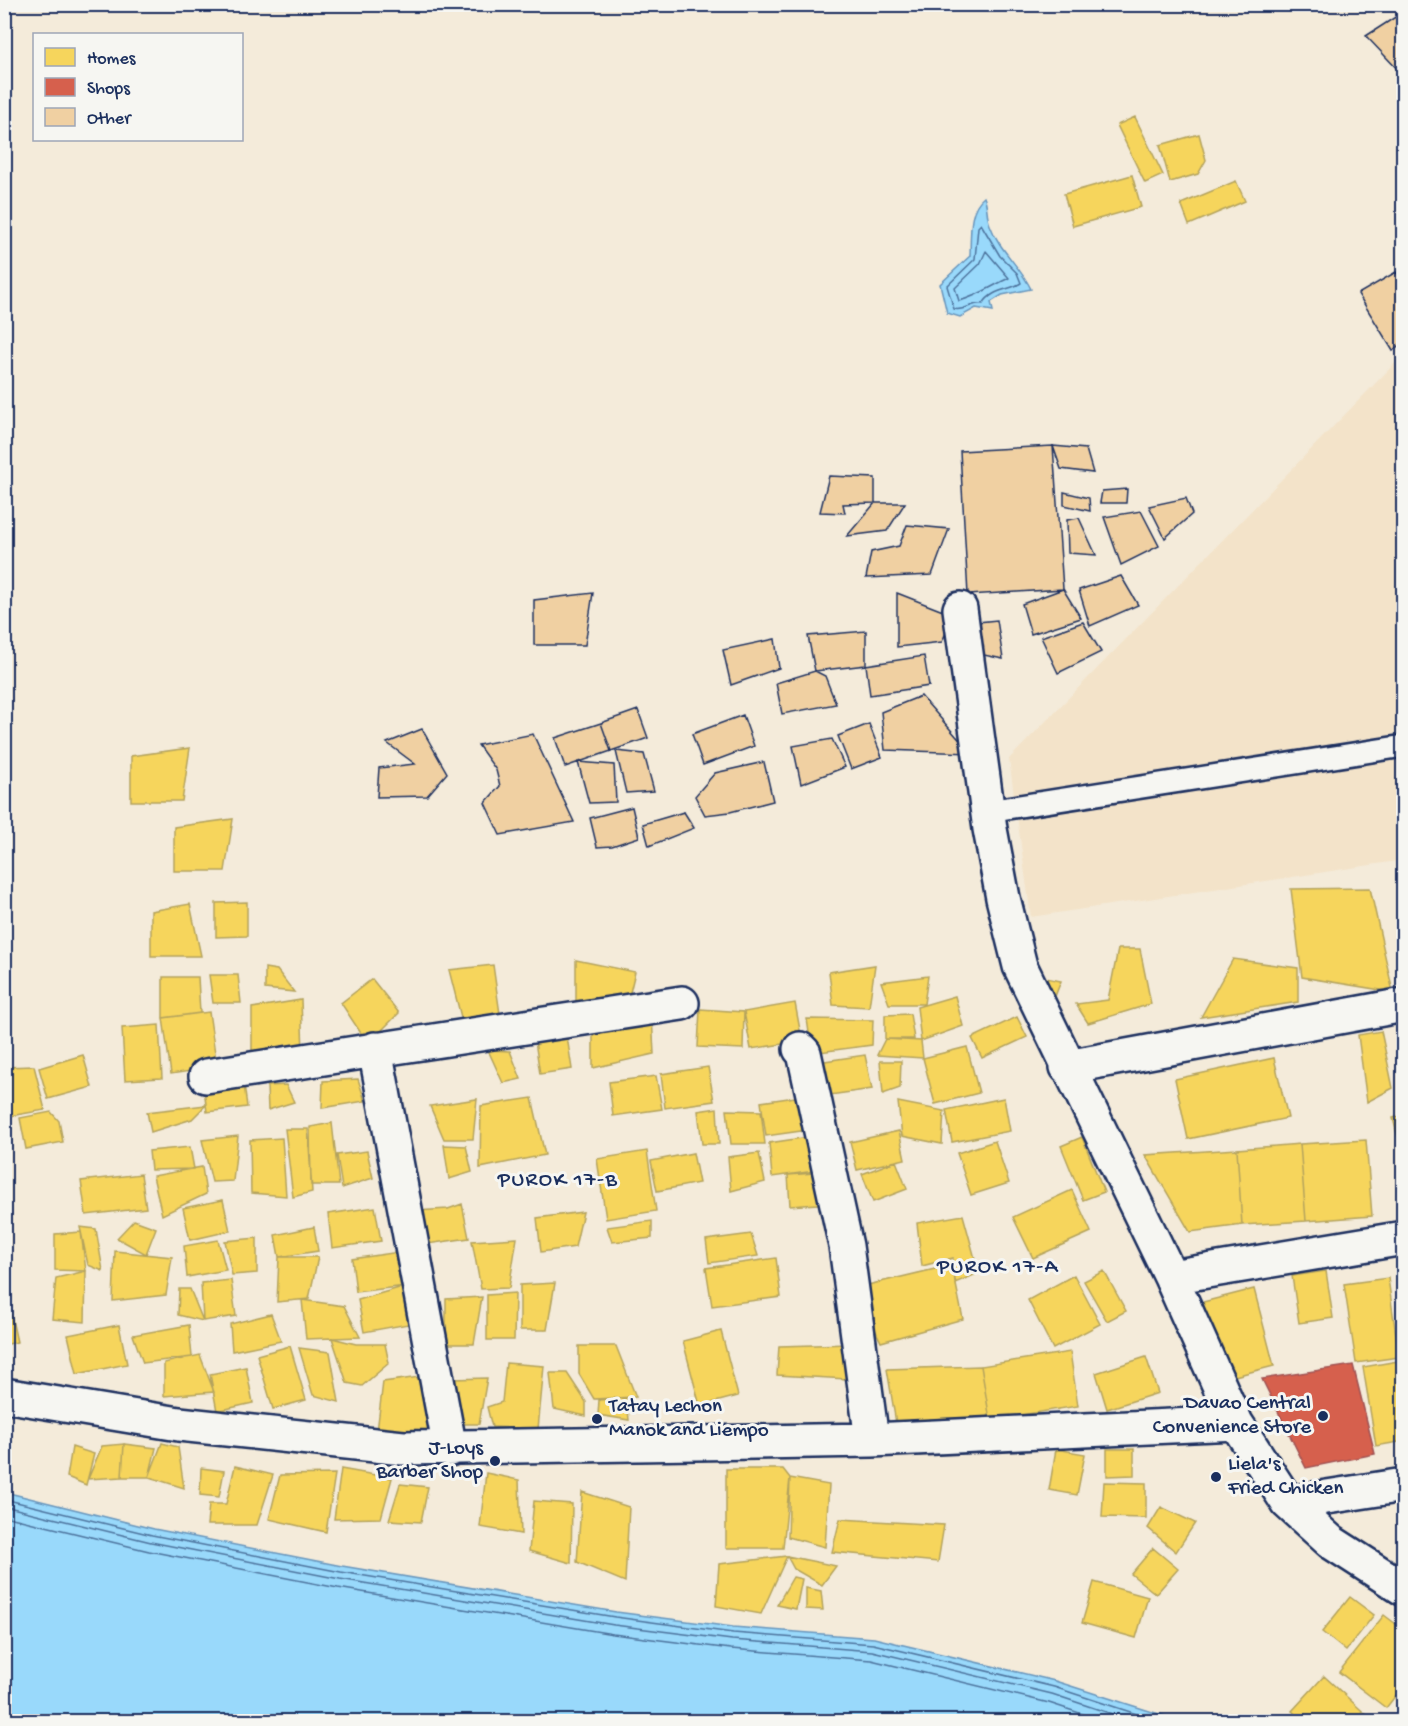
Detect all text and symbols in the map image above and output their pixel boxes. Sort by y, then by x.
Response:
legend [33,33,243,141]
text: Homes [87,49,137,70]
text: Shops [87,79,131,100]
text: Other [87,109,132,130]
district label: PUROK 17-B [497,1168,618,1194]
district label: PUROK 17-A [936,1255,1059,1281]
place label: Davao Central Convenience Store [1153,1392,1312,1441]
place label: Tatay Lechon Manok and Liempo [608,1395,769,1444]
marker: Davao Central Convenience Store [1316,1409,1330,1423]
marker: Tatay Lechon Manok and Liempo [590,1412,604,1426]
place label: J-Loys Barber Shop [376,1437,484,1486]
place label: Liela's Fried Chicken [1227,1453,1343,1502]
marker: J-Loys Barber Shop [488,1454,502,1468]
marker: Liela's Fried Chicken [1209,1470,1223,1484]

